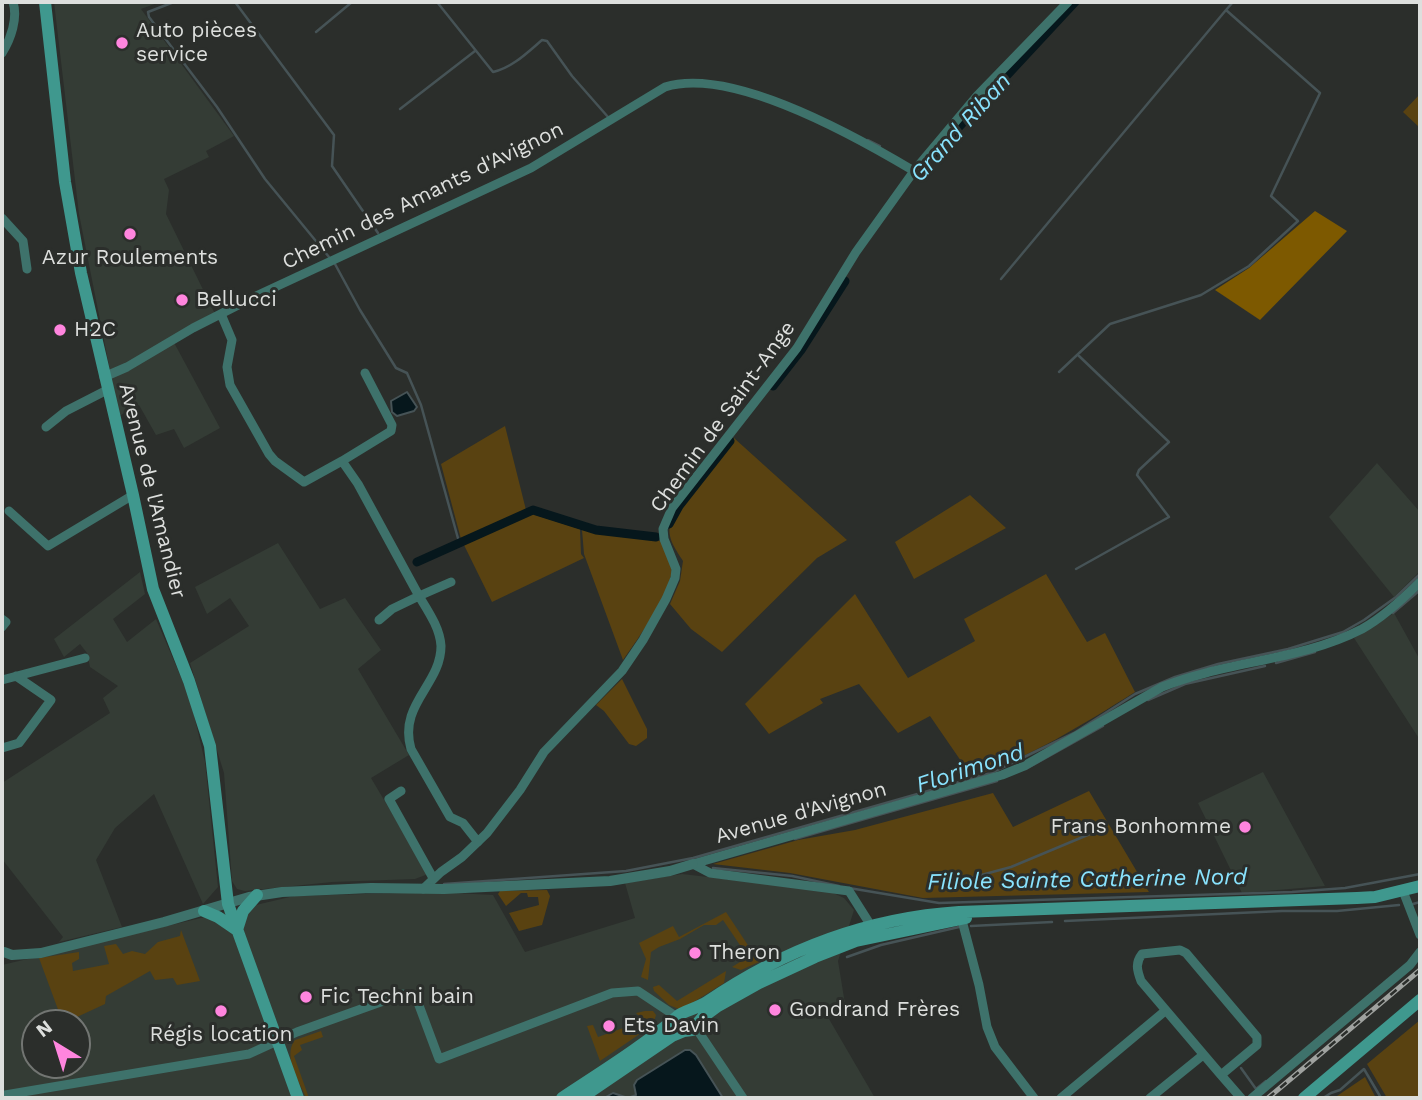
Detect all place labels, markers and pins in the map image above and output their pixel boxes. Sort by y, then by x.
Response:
place label: Auto pièces service [136,18,257,68]
marker: Auto pièces service [114,35,130,51]
marker: Azur Roulements [122,226,138,242]
place label: Azur Roulements [42,245,218,271]
place label: Bellucci [196,287,277,313]
marker: Bellucci [174,292,190,308]
place label: H2C [74,317,116,343]
marker: H2C [52,322,68,338]
place label: Frans Bonhomme [1051,814,1231,840]
marker: Frans Bonhomme [1237,819,1253,835]
place label: Theron [709,940,780,966]
marker: Theron [687,945,703,961]
place label: Fic Techni bain [320,984,474,1010]
marker: Fic Techni bain [298,989,314,1005]
place label: Gondrand Frères [789,997,960,1023]
marker: Gondrand Frères [767,1002,783,1018]
marker: Régis location [213,1003,229,1019]
place label: Ets Davin [623,1013,719,1039]
marker: Ets Davin [601,1018,617,1034]
place label: Régis location [150,1022,292,1048]

